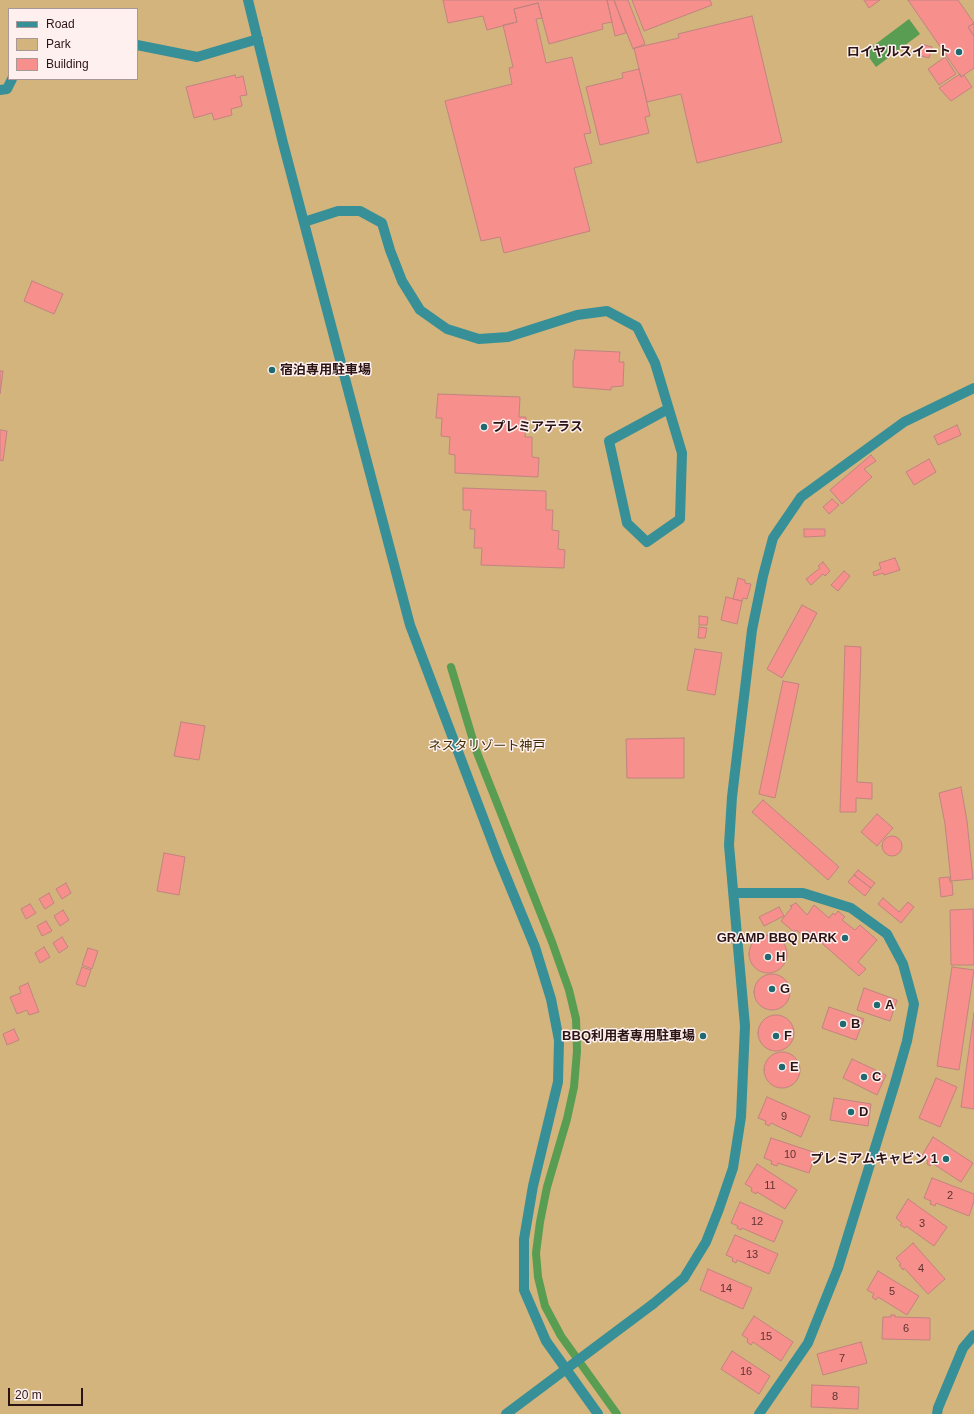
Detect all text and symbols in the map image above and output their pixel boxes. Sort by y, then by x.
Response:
legend [8,8,138,80]
text: Road [46,17,75,31]
text: Park [46,37,71,51]
place label: ロイヤルスイート [847,44,951,60]
marker: ロイヤルスイート [954,47,964,57]
text: Building [46,57,89,71]
place label: 宿泊専用駐車場 [280,362,371,378]
marker: 宿泊専用駐車場 [267,365,277,375]
place label: プレミアテラス [492,419,583,435]
marker: プレミアテラス [479,422,489,432]
park label: ネスタリゾート神戸 [429,738,545,754]
place label: GRAMP BBQ PARK [717,930,837,946]
marker: GRAMP BBQ PARK [840,933,850,943]
place label: H [776,949,785,965]
marker: H [763,952,773,962]
place label: G [780,981,790,997]
marker: G [767,984,777,994]
place label: A [885,997,894,1013]
marker: A [872,1000,882,1010]
place label: B [851,1016,860,1032]
marker: B [838,1019,848,1029]
place label: BBQ利用者専用駐車場 [562,1028,695,1044]
place label: F [784,1028,792,1044]
marker: BBQ利用者専用駐車場 [698,1031,708,1041]
marker: F [771,1031,781,1041]
place label: E [790,1059,799,1075]
marker: E [777,1062,787,1072]
place label: C [872,1069,881,1085]
marker: C [859,1072,869,1082]
place label: D [859,1104,868,1120]
marker: D [846,1107,856,1117]
house number: 9 [781,1110,787,1124]
house number: 10 [784,1148,796,1162]
place label: プレミアムキャビン 1 [810,1151,938,1167]
marker: プレミアムキャビン 1 [941,1154,951,1164]
house number: 11 [764,1179,776,1193]
house number: 2 [947,1189,953,1203]
house number: 12 [751,1215,763,1229]
house number: 3 [919,1217,925,1231]
house number: 13 [746,1248,758,1262]
house number: 4 [918,1262,924,1276]
house number: 14 [720,1282,732,1296]
house number: 5 [889,1285,895,1299]
house number: 6 [903,1322,909,1336]
house number: 15 [760,1330,772,1344]
house number: 7 [839,1352,845,1366]
house number: 16 [740,1365,752,1379]
scale bar [10,1380,85,1406]
text: 20 m [15,1388,42,1402]
house number: 8 [832,1390,838,1404]

